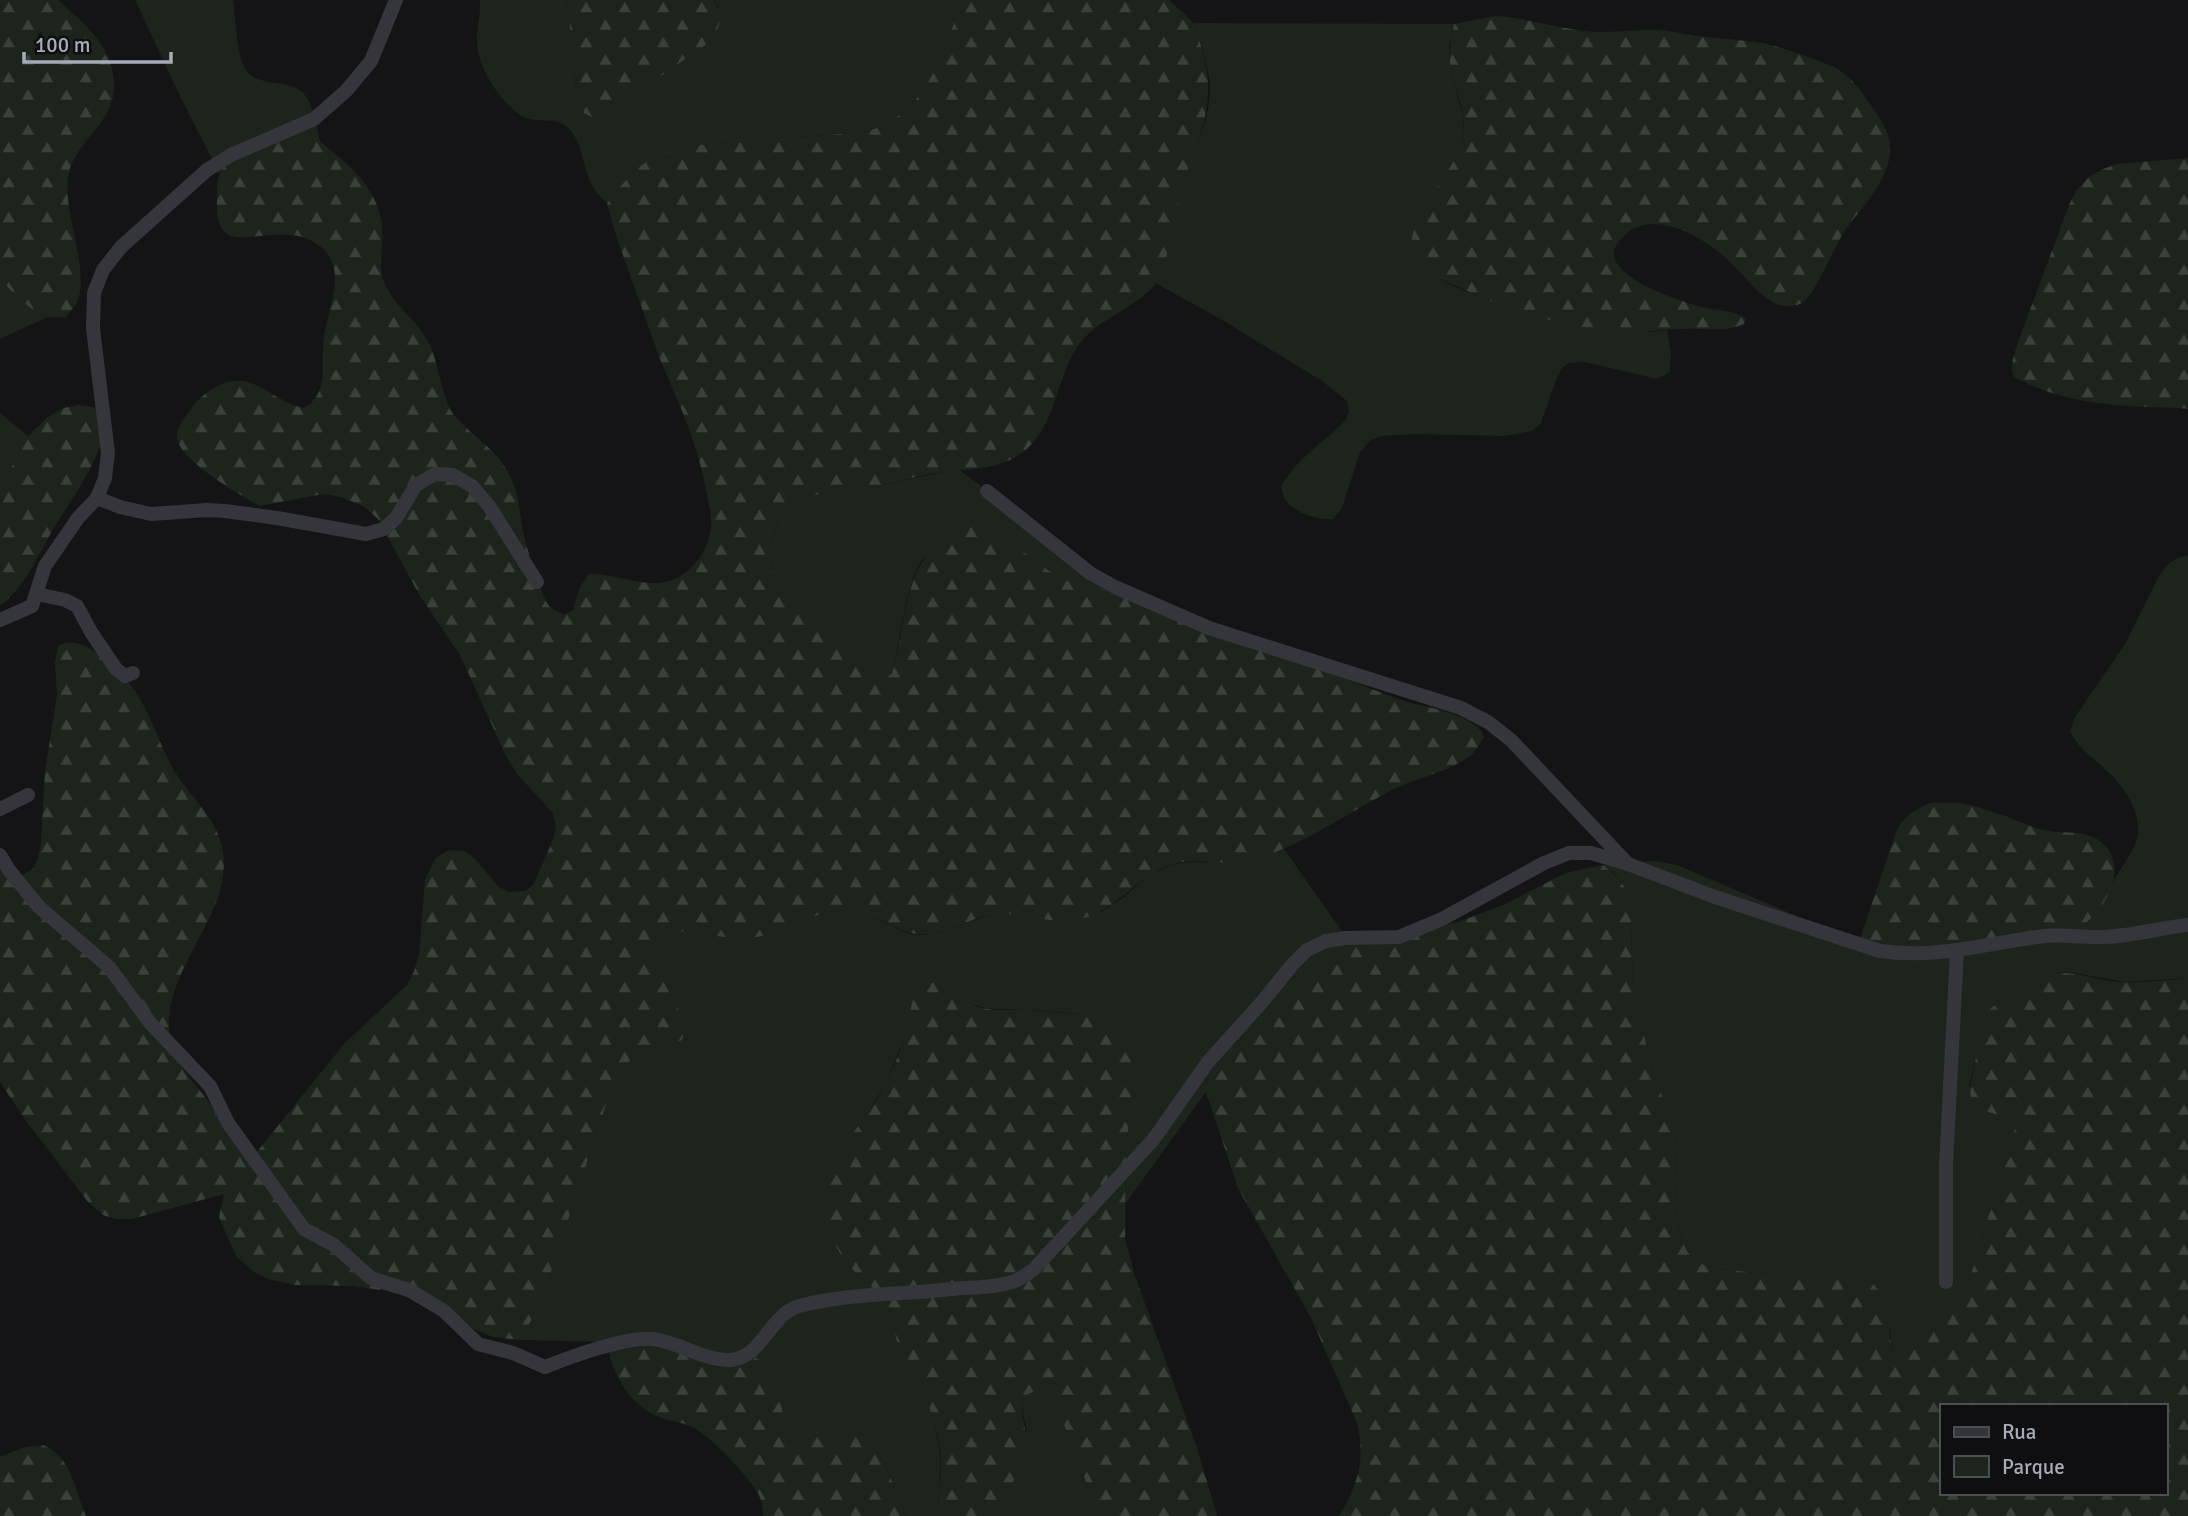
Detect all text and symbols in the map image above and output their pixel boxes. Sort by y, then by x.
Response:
scale bar [24,21,172,65]
text: 100 m [35,32,90,58]
legend [1940,1404,2167,1495]
text: Rua [2002,1419,2036,1445]
text: Parque [2002,1454,2065,1480]

